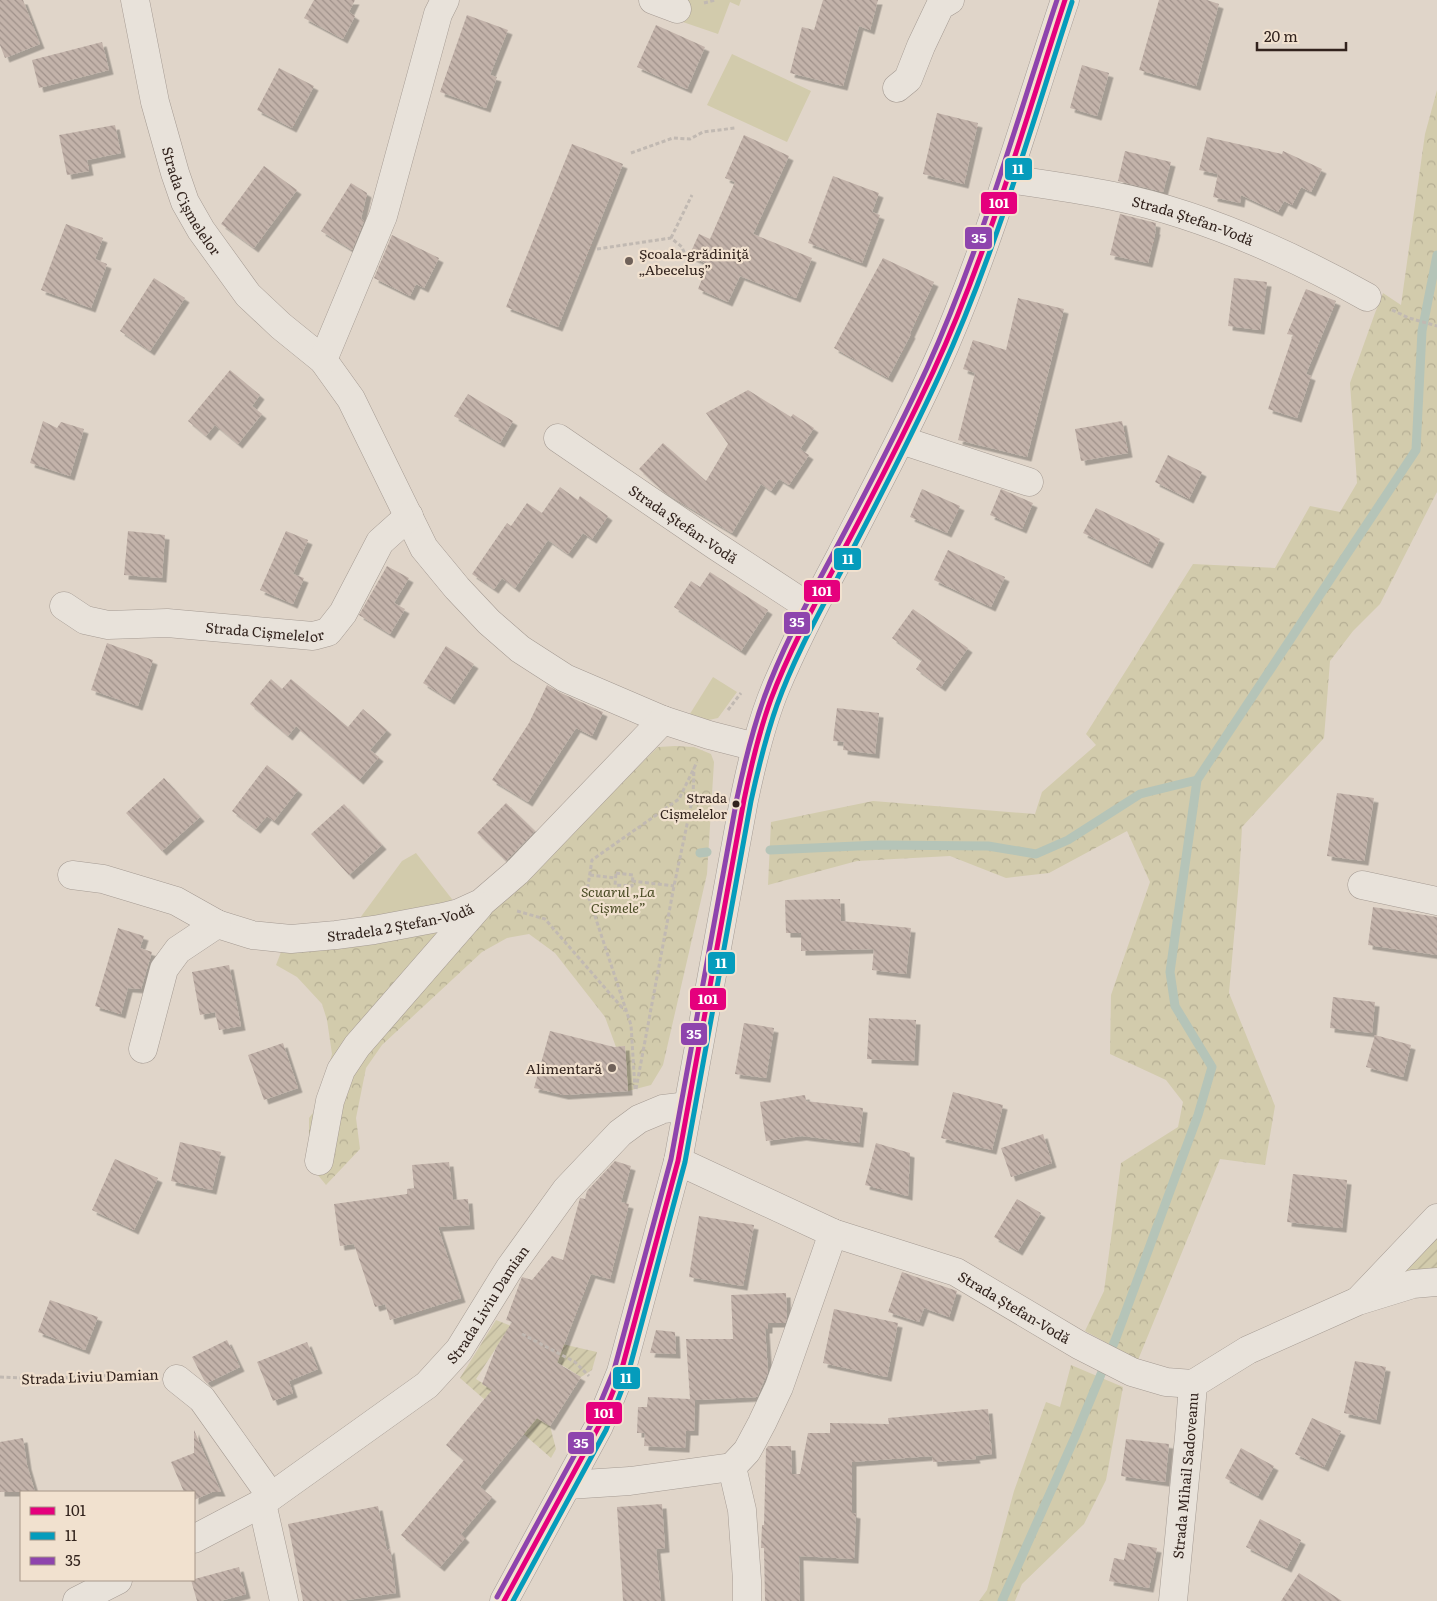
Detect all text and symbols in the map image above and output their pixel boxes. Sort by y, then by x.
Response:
scale bar [1257,20,1346,52]
text: 20 m [1264,24,1298,47]
street label: Strada Cișmelelor [158,144,226,260]
line badge: 11 [1004,157,1033,181]
text: 11 [1012,158,1024,178]
line badge: 101 [980,191,1018,215]
street label: Strada Ștefan-Vodă [1130,191,1257,250]
text: 101 [989,192,1009,212]
line badge: 35 [964,226,993,250]
text: 35 [971,227,987,247]
place label: Şcoala-grădiniţă „Abeceluş” [639,243,749,279]
marker: Şcoala-grădiniţă „Abeceluş” [623,255,635,267]
street label: Strada Ștefan-Vodă [625,480,742,568]
line badge: 11 [833,547,862,571]
text: 11 [842,548,854,568]
line badge: 101 [803,579,841,603]
text: 101 [812,580,832,600]
line badge: 35 [783,611,811,635]
text: 35 [789,611,805,631]
street label: Strada Cișmelelor [205,616,327,647]
place label: Strada Cișmelelor [660,788,728,823]
marker: Strada Cișmelelor [731,799,741,809]
park label: Scuarul „La Cișmele” [581,881,655,917]
street label: Stradela 2 Ștefan-Vodă [326,898,477,946]
line badge: 11 [707,951,736,975]
text: 11 [715,952,727,972]
line badge: 101 [689,987,727,1011]
text: 101 [698,988,718,1008]
line badge: 35 [680,1022,708,1046]
text: 35 [686,1023,702,1043]
place label: Alimentară [526,1058,602,1078]
marker: Alimentară [606,1062,618,1074]
street label: Strada Liviu Damian [441,1241,533,1368]
street label: Strada Ștefan-Vodă [955,1266,1075,1348]
street label: Strada Liviu Damian [21,1364,159,1388]
line badge: 11 [612,1366,641,1390]
text: 11 [620,1367,632,1387]
street label: Strada Mihail Sadoveanu [1167,1392,1202,1560]
line badge: 101 [585,1401,623,1425]
text: 101 [594,1402,614,1422]
line badge: 35 [567,1431,595,1455]
text: 35 [573,1432,589,1452]
legend [20,1491,195,1581]
text: 101 [65,1498,86,1521]
text: 11 [65,1523,77,1546]
text: 35 [65,1548,81,1571]

